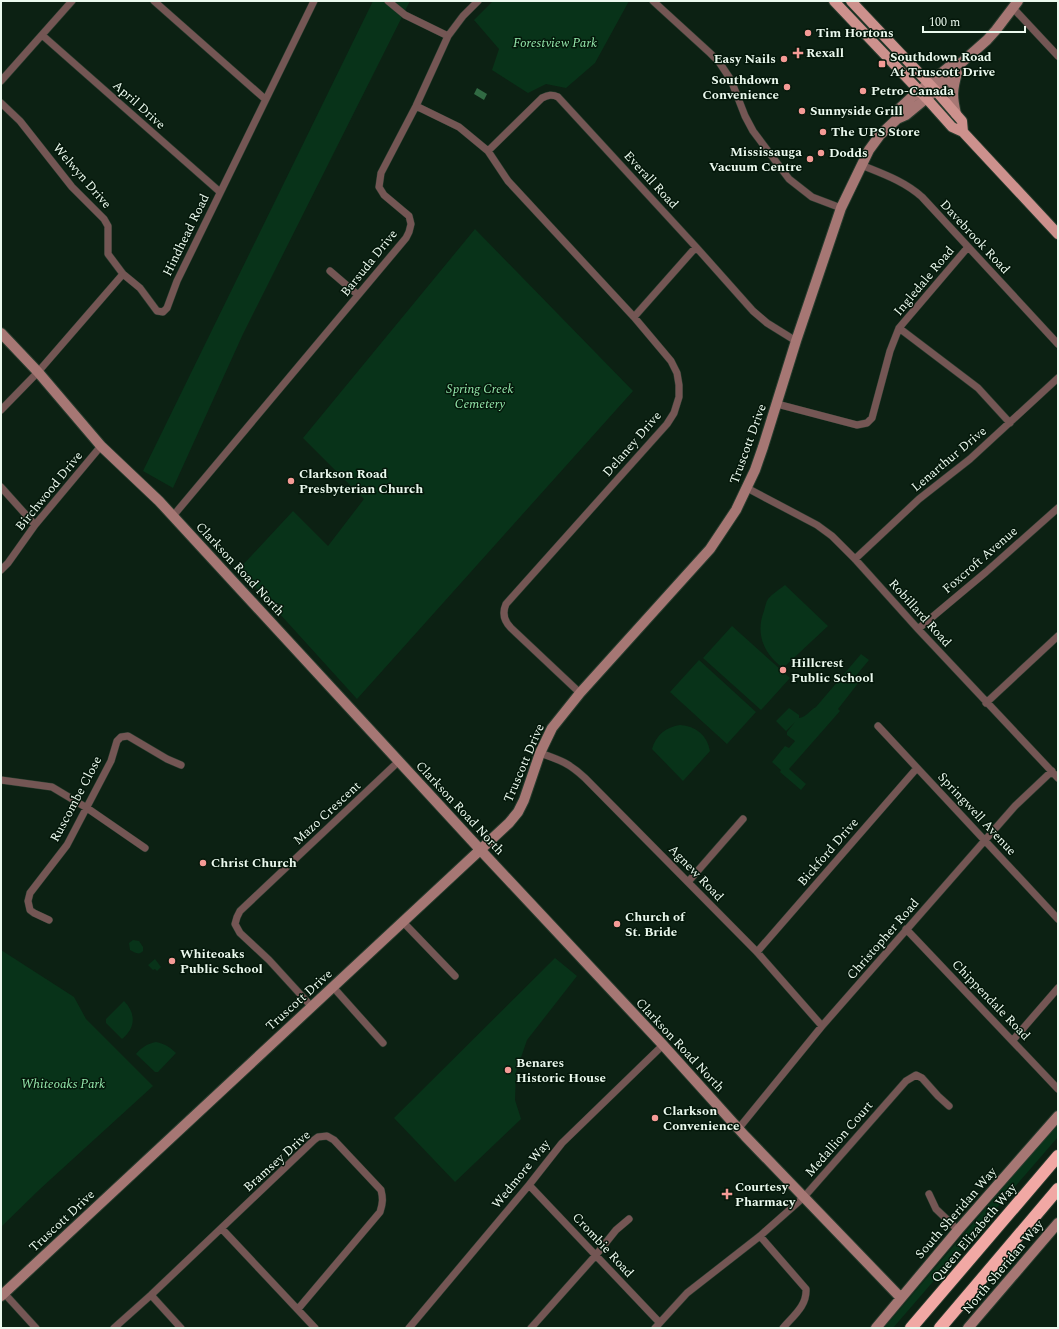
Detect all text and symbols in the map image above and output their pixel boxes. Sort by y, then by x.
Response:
scale bar [923,8,1025,34]
text: 100 m [929,13,960,32]
place label: Tim Hortons [816,23,894,43]
marker: Tim Hortons [803,28,813,38]
park label: Forestview Park [513,33,597,53]
place label: Rexall [806,43,844,63]
place label: Southdown Road At Truscott Drive [890,47,995,82]
marker: Rexall [793,48,803,58]
place label: Easy Nails [714,49,776,69]
marker: Easy Nails [779,54,789,64]
marker: Southdown Road At Truscott Drive [877,59,887,69]
place label: Southdown Convenience [703,70,779,105]
street label: April Drive [108,76,170,134]
place label: Petro-Canada [871,81,954,101]
marker: Southdown Convenience [782,82,792,92]
marker: Petro-Canada [858,86,868,96]
place label: Sunnyside Grill [810,101,903,121]
marker: Sunnyside Grill [797,106,807,116]
place label: The UPS Store [831,122,920,142]
marker: The UPS Store [818,127,828,137]
street label: Welwyn Drive [48,139,116,213]
place label: Mississauga Vacuum Centre [709,142,802,177]
place label: Dodds [829,143,868,163]
street label: Everall Road [619,147,683,213]
marker: Dodds [816,148,826,158]
marker: Mississauga Vacuum Centre [805,154,815,164]
street label: Hindhead Road [157,190,215,280]
street label: Davebrook Road [935,195,1015,279]
street label: Barsuda Drive [336,225,402,301]
street label: Ingledale Road [889,242,959,320]
park label: Spring Creek Cemetery [446,379,514,414]
street label: Truscott Drive [724,401,772,487]
street label: Delaney Drive [598,407,666,481]
street label: Lenarthur Drive [907,421,991,497]
street label: Birchwood Drive [10,447,88,535]
place label: Clarkson Road Presbyterian Church [299,464,423,499]
marker: Clarkson Road Presbyterian Church [286,476,296,486]
street label: Clarkson Road North [191,517,289,621]
street label: Foxcroft Avenue [938,521,1022,599]
street label: Robillard Road [884,574,956,652]
place label: Hillcrest Public School [791,653,874,688]
marker: Hillcrest Public School [778,665,788,675]
street label: Truscott Drive [498,720,550,806]
street label: Ruscombe Close [45,752,107,846]
street label: Clarkson Road North [411,756,509,860]
street label: Springwell Avenue [933,768,1021,860]
street label: Mazo Crescent [289,776,366,850]
street label: Bickford Drive [793,813,863,891]
street label: Agnew Road [664,840,728,906]
place label: Christ Church [211,853,297,873]
marker: Christ Church [198,858,208,868]
street label: Christopher Road [842,894,924,984]
place label: Church of St. Bride [625,907,686,942]
marker: Church of St. Bride [612,919,622,929]
place label: Whiteoaks Public School [180,944,263,979]
street label: Chippendale Road [947,955,1035,1045]
marker: Whiteoaks Public School [167,956,177,966]
street label: Truscott Drive [261,964,337,1036]
street label: Clarkson Road North [631,993,729,1097]
place label: Benares Historic House [516,1053,606,1088]
marker: Benares Historic House [503,1065,513,1075]
park label: Whiteoaks Park [21,1074,105,1094]
street label: Medallion Court [800,1096,878,1182]
place label: Clarkson Convenience [663,1101,739,1136]
marker: Clarkson Convenience [650,1113,660,1123]
street label: Bramsey Drive [239,1125,315,1197]
street label: Wedmore Way [487,1134,556,1213]
street label: South Sheridan Way [910,1162,1002,1263]
place label: Courtesy Pharmacy [735,1177,796,1212]
street label: Queen Elizabeth Way [926,1178,1022,1287]
street label: Truscott Drive [24,1185,100,1257]
marker: Courtesy Pharmacy [722,1189,732,1199]
street label: Crombie Road [567,1208,639,1282]
street label: North Sheridan Way [958,1215,1049,1318]

